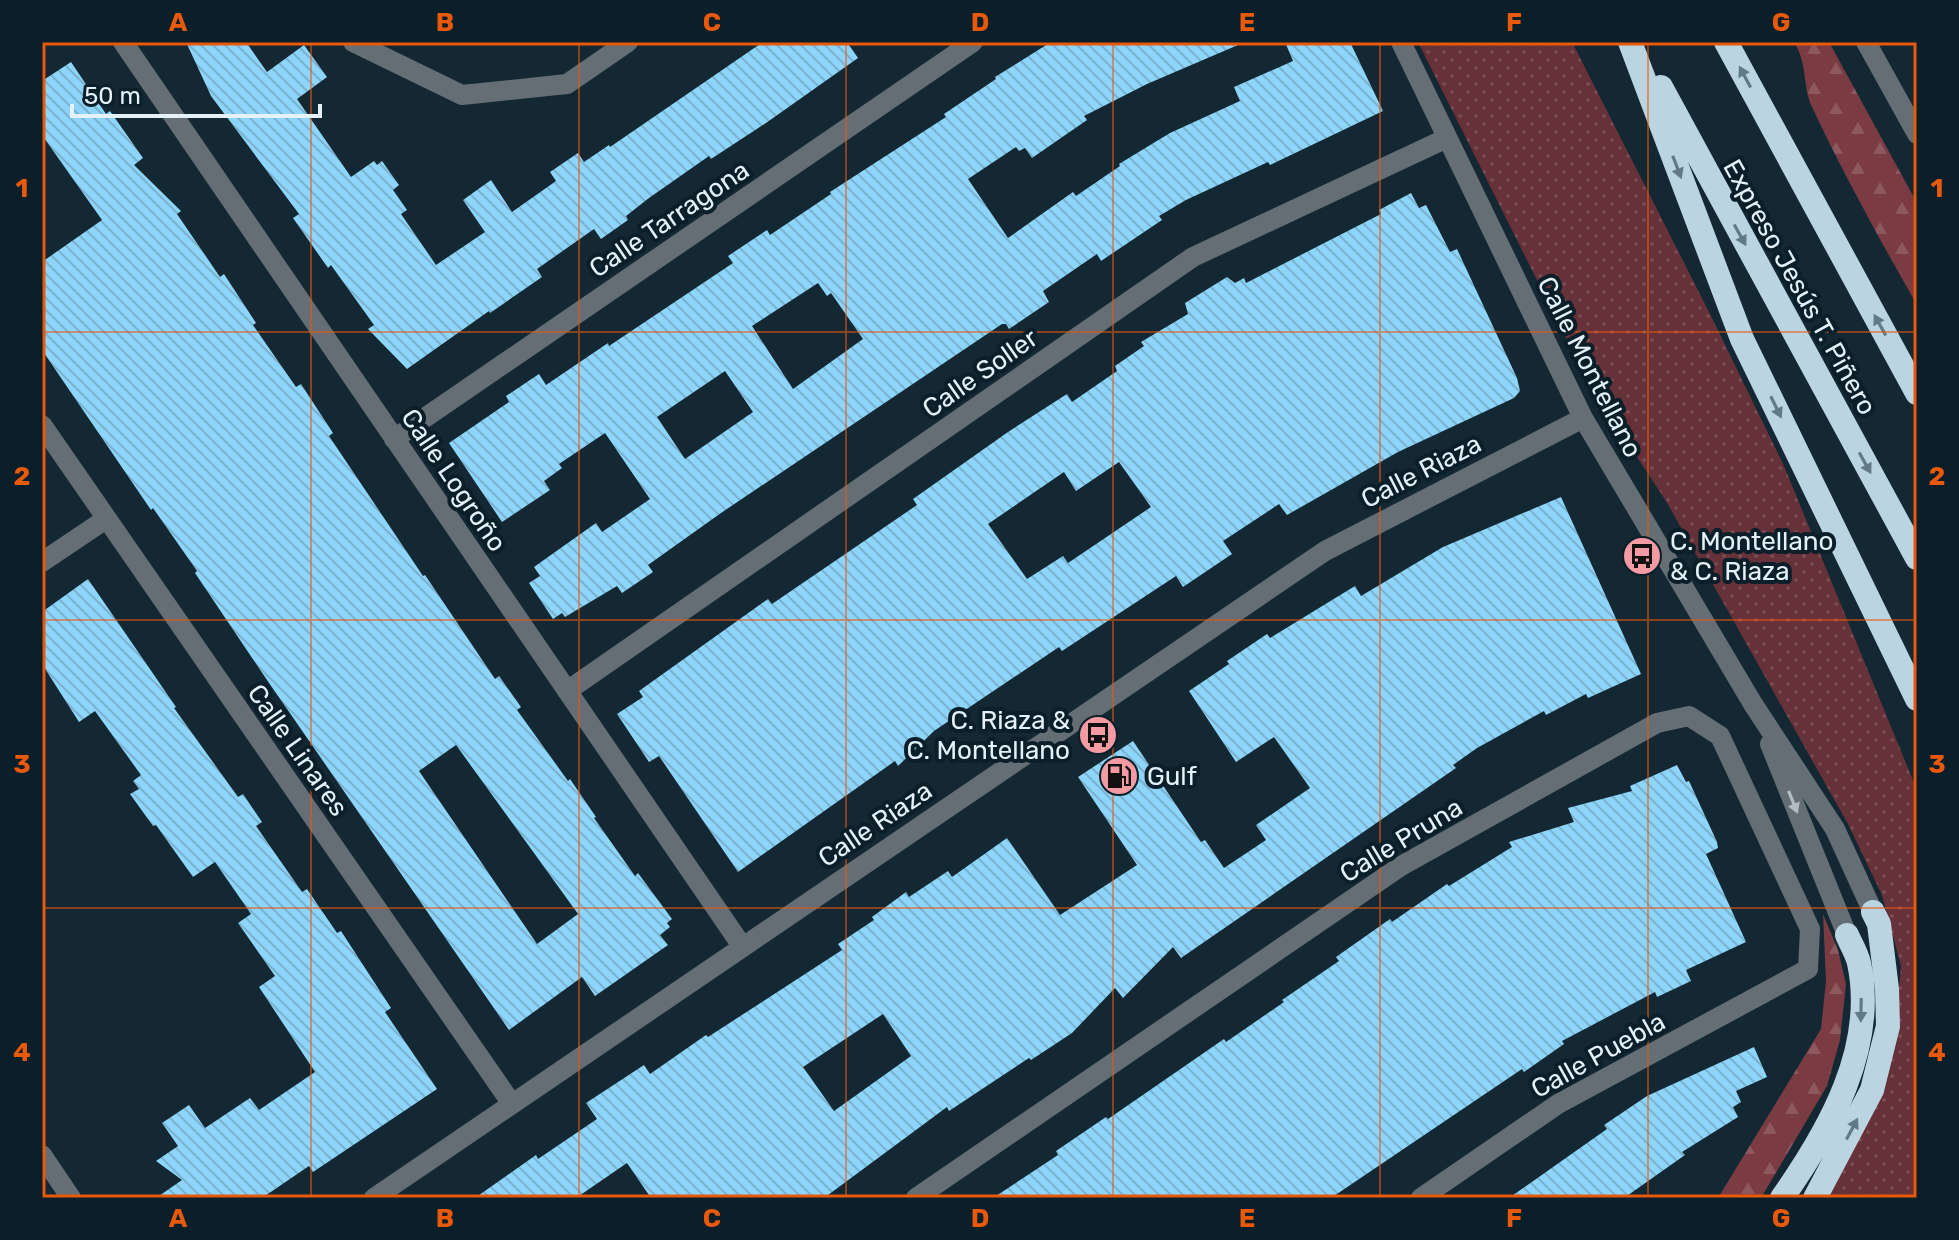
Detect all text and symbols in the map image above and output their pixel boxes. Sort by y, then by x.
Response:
text: A [169,7,188,38]
text: B [436,7,454,38]
text: C [703,7,721,38]
text: D [971,7,989,38]
text: E [1239,7,1255,38]
text: F [1506,7,1522,38]
text: G [1772,7,1790,38]
one-way arrow [1738,65,1751,88]
scale bar [72,68,320,118]
text: 50 m [84,82,141,110]
street label: Expreso Jesús T. Piñero [1716,154,1883,420]
street label: Calle Tarragona [583,155,755,284]
one-way arrow [1671,155,1684,179]
text: 1 [16,173,28,204]
text: 1 [1931,173,1943,204]
one-way arrow [1733,223,1746,246]
street label: Calle Montellano [1531,272,1648,463]
one-way arrow [1873,313,1886,336]
street label: Calle Soller [917,322,1044,424]
one-way arrow [1769,396,1783,419]
street label: Calle Logroño [395,403,513,557]
street label: Calle Riaza [1356,428,1486,515]
one-way arrow [1858,451,1871,474]
text: 2 [14,461,30,492]
text: 2 [1929,461,1945,492]
place label: C. Montellano & C. Riaza [1670,526,1833,587]
bus stop icon: C. Montellano & C. Riaza [1621,535,1663,577]
street label: Calle Linares [241,678,354,822]
place label: C. Riaza & C. Montellano [907,705,1070,766]
bus stop icon: C. Riaza & C. Montellano [1077,714,1119,756]
text: 3 [13,749,31,780]
text: 3 [1928,749,1946,780]
fuel station icon: Gulf [1098,755,1140,797]
place label: Gulf [1147,761,1197,792]
street label: Calle Riaza [813,775,938,874]
one-way arrow [1786,790,1799,814]
street label: Calle Pruna [1334,792,1468,889]
one-way arrow [1855,998,1867,1023]
street label: Calle Puebla [1526,1006,1671,1105]
text: 4 [13,1037,31,1068]
text: 4 [1928,1037,1946,1068]
one-way arrow [1846,1118,1859,1141]
text: A [169,1203,188,1234]
text: B [436,1203,454,1234]
text: C [703,1203,721,1234]
text: D [971,1203,989,1234]
text: E [1239,1203,1255,1234]
text: F [1506,1203,1522,1234]
text: G [1772,1203,1790,1234]

